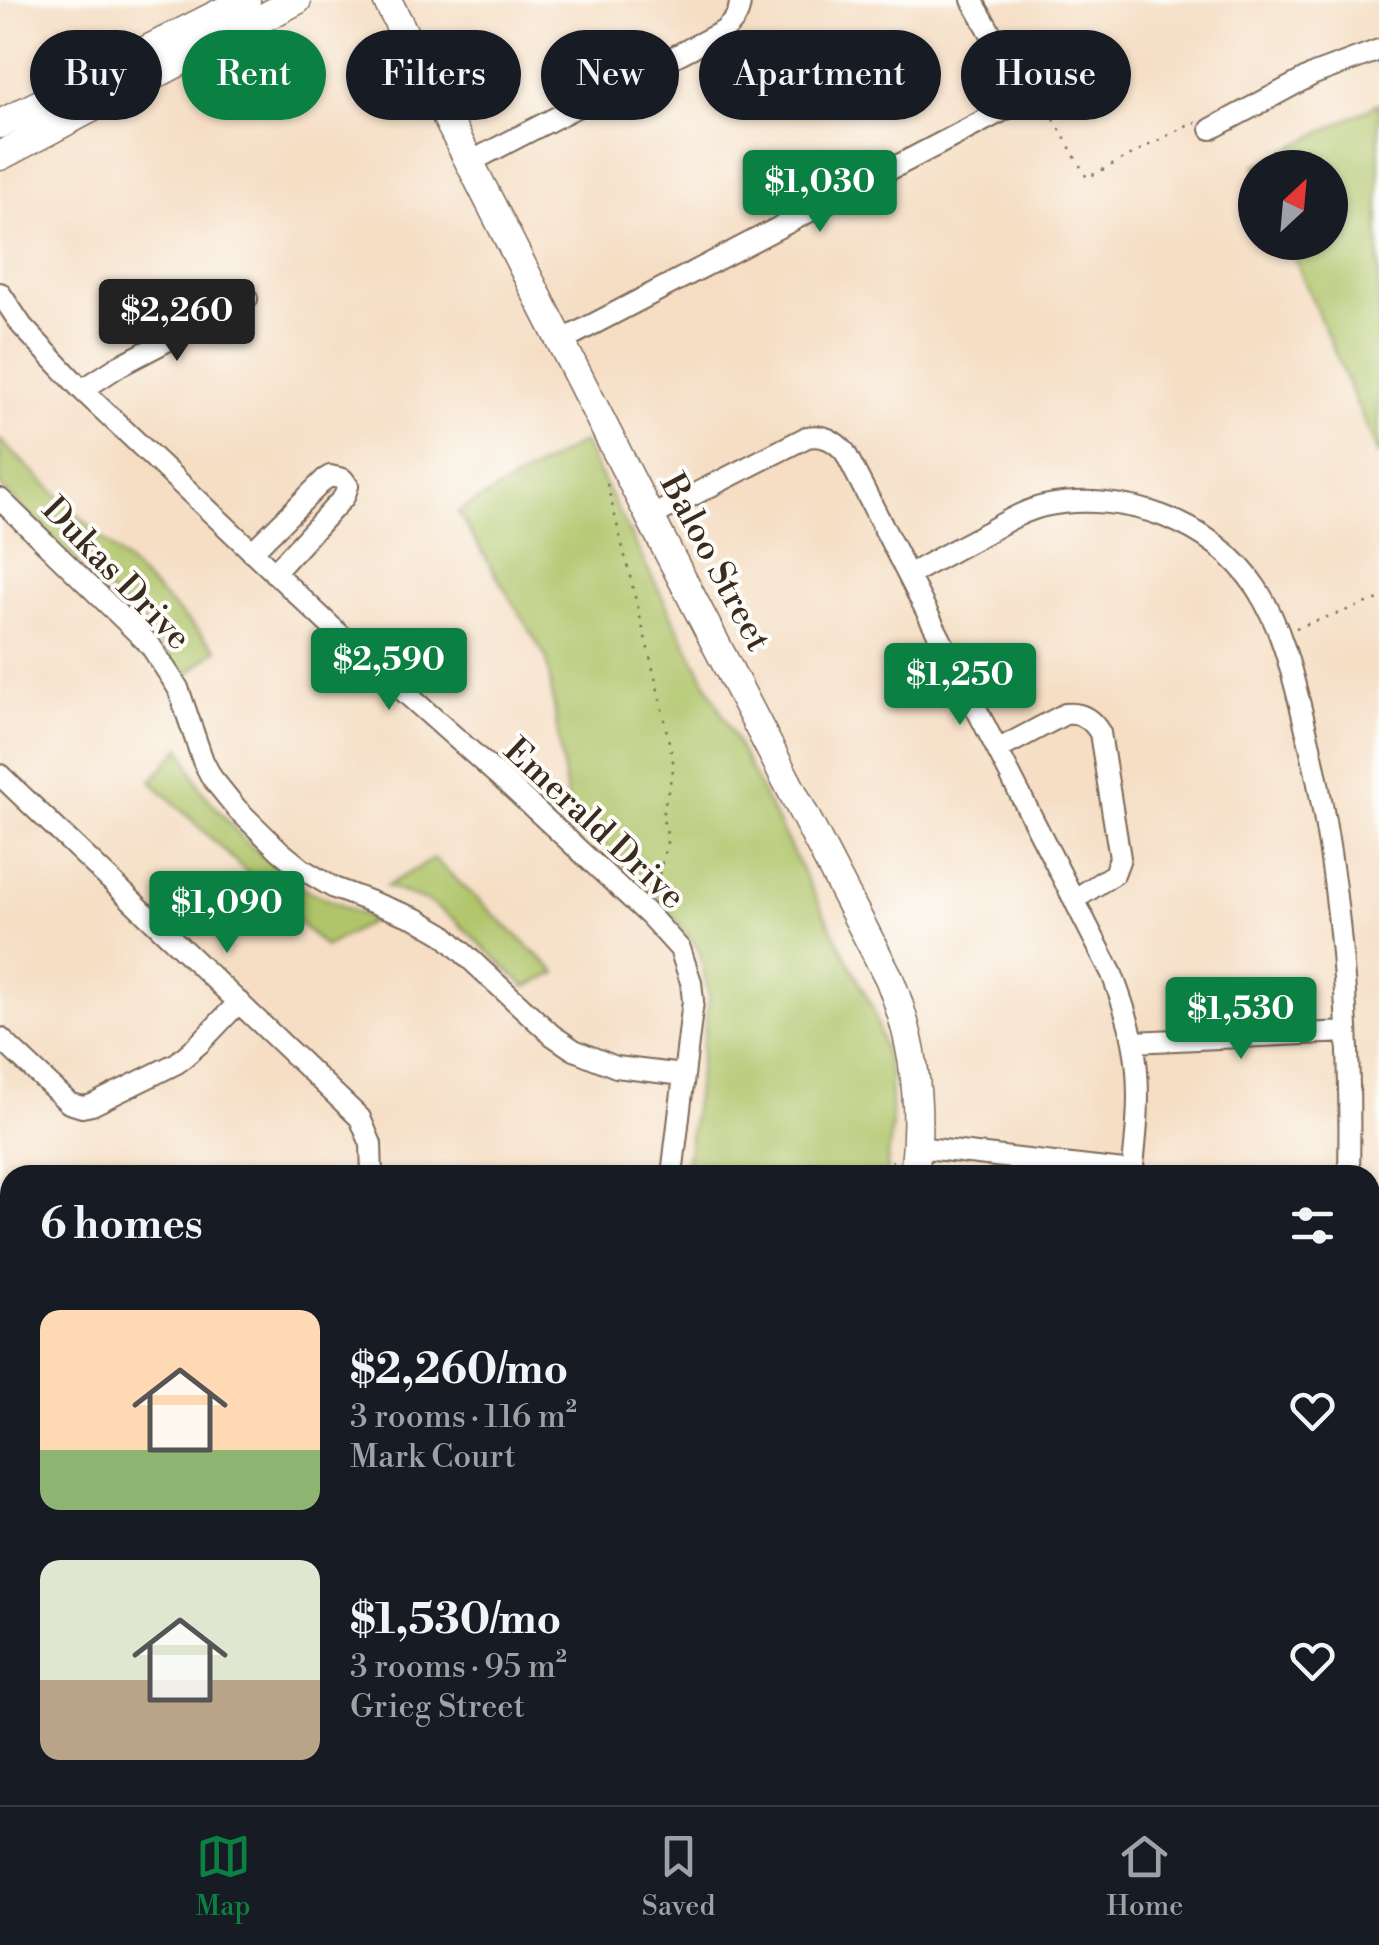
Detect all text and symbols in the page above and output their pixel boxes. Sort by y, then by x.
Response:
chip: Buy [30,30,162,120]
chip: Rent [182,30,326,120]
chip: Filters [346,30,521,120]
chip: New [541,30,679,120]
chip: Apartment [699,30,941,120]
chip: House [961,30,1131,120]
pin: $1,030 [739,150,901,235]
north arrow [1238,150,1348,260]
map controls [1238,150,1348,260]
text: $1,030 [765,162,875,202]
pin: $2,260 [96,279,258,364]
text: $2,260 [121,291,233,331]
street label: Baloo Street [650,466,779,659]
street label: Dukas Drive [32,489,199,659]
pin: $2,590 [308,628,470,713]
text: $2,590 [333,640,445,680]
pin: $1,250 [879,643,1041,728]
text: $1,250 [906,655,1014,695]
street label: Emerald Drive [495,729,693,919]
pin: $1,090 [146,871,308,956]
text: $1,090 [171,883,283,923]
pin: $1,530 [1160,977,1322,1062]
text: $1,530 [1188,989,1294,1029]
icon: filters [1285,1198,1340,1253]
text: 6 homes [40,1199,203,1252]
text: $2,260/mo [350,1344,568,1397]
icon: home [120,1350,240,1470]
icon: heart [1285,1383,1340,1438]
text: 3 rooms · 116 m² [350,1397,577,1437]
text: Mark Court [350,1437,515,1477]
text: $1,530/mo [350,1594,561,1647]
icon: home [120,1600,240,1720]
icon: heart [1285,1633,1340,1688]
text: 3 rooms · 95 m² [350,1647,567,1687]
text: Grieg Street [350,1687,525,1727]
tab: Map [196,1829,251,1924]
tab: Saved [642,1829,715,1924]
tab: Home [1107,1829,1183,1924]

